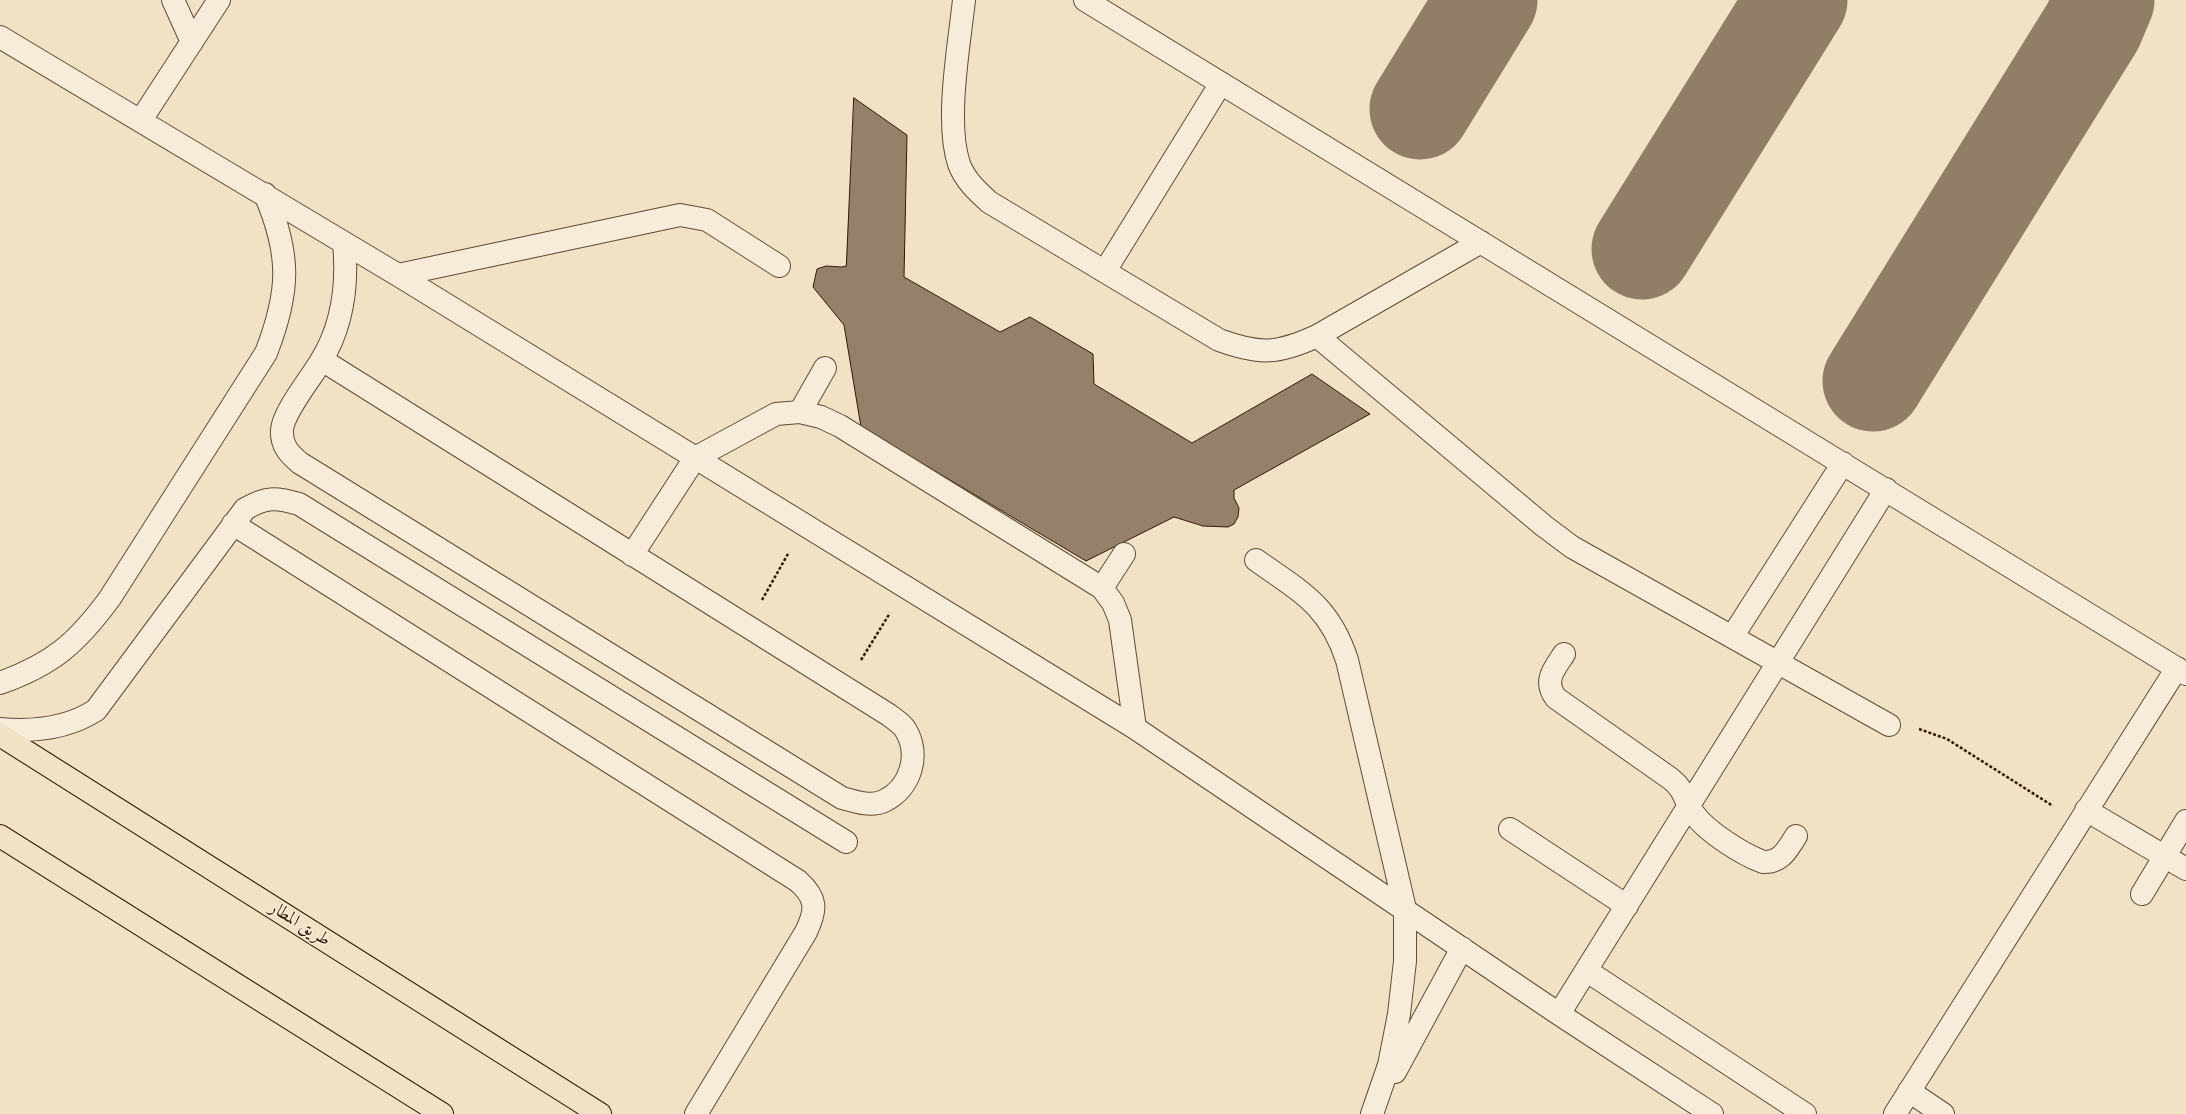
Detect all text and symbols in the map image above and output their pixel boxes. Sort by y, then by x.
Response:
street label: طريق المطار [265,897,335,951]

